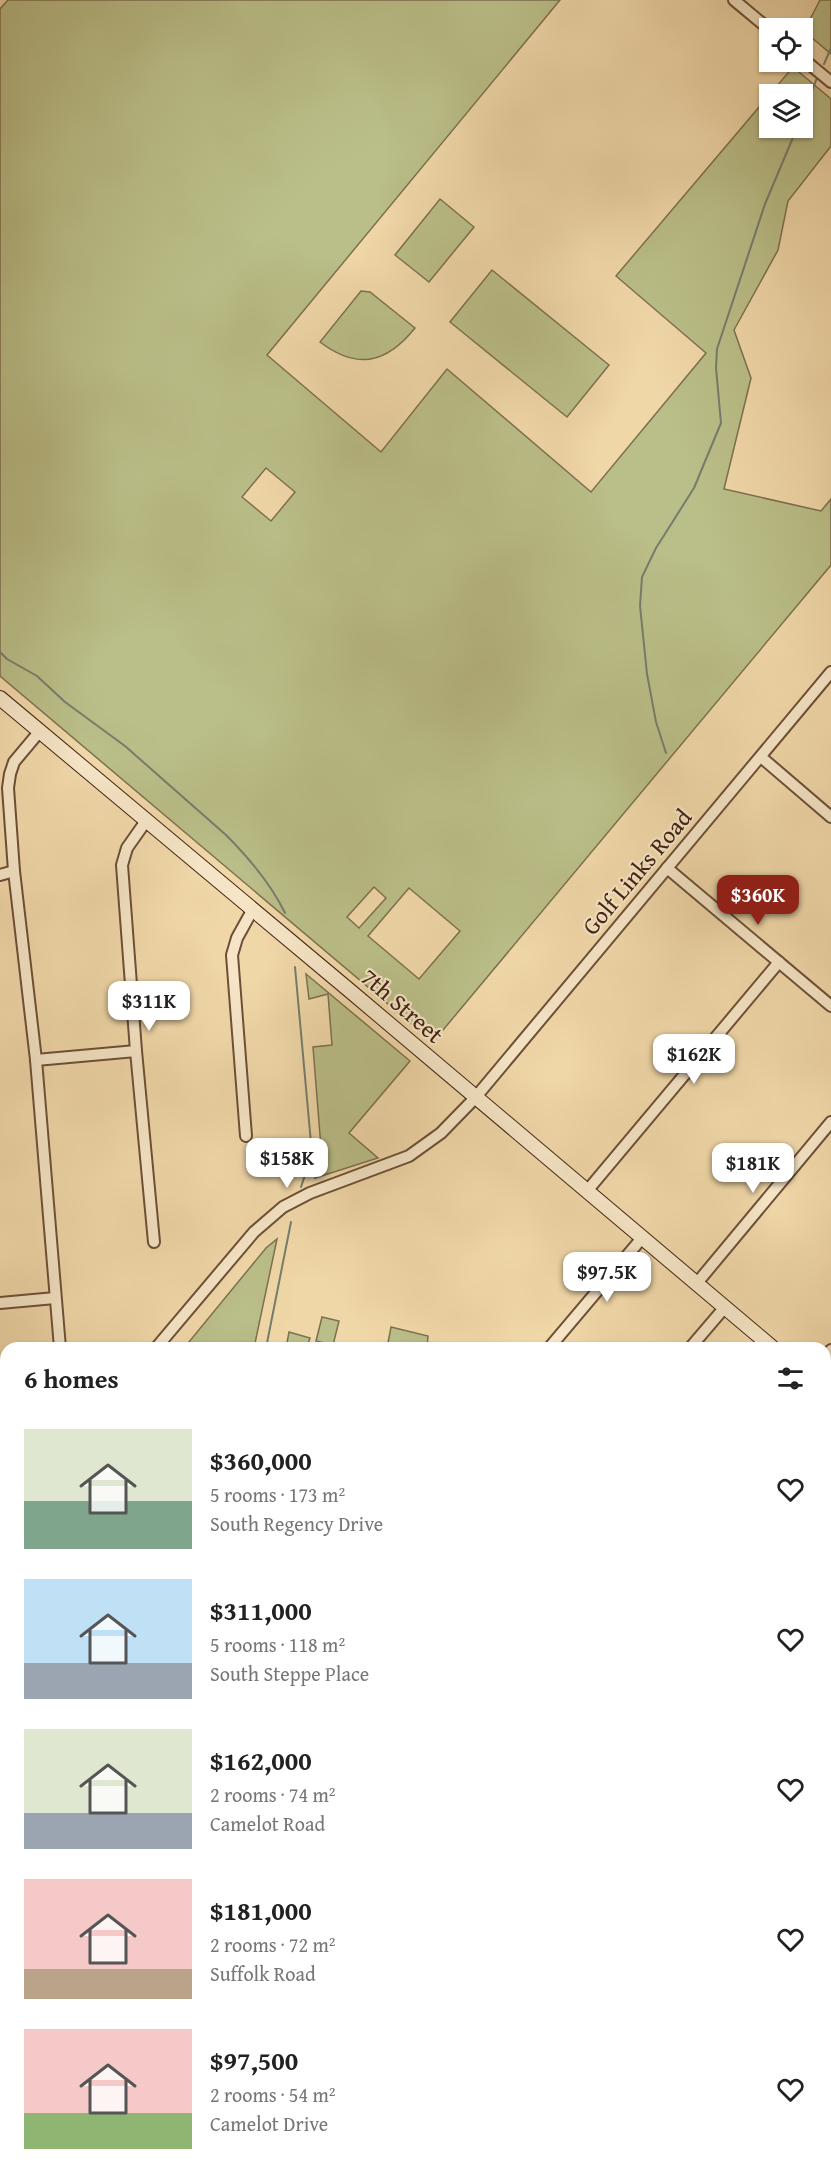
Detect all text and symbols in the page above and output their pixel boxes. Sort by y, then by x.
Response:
map controls [759,18,813,138]
button: locate [759,18,813,72]
button: layers [759,84,813,138]
street label: Golf Links Road [573,801,700,942]
pin: $360K [716,875,800,926]
text: $360K [731,880,785,909]
street label: 7th Street [353,960,452,1052]
pin: $311K [107,981,191,1032]
text: $311K [122,986,176,1015]
pin: $162K [652,1034,736,1085]
text: $162K [667,1039,721,1068]
pin: $158K [245,1138,329,1189]
text: $158K [260,1143,314,1172]
pin: $181K [711,1143,795,1194]
text: $181K [726,1148,780,1177]
pin: $97.5K [558,1252,656,1303]
text: $97.5K [577,1257,637,1286]
text: 6 homes [24,1359,119,1398]
icon: filters [774,1362,807,1395]
text: $360,000 [210,1441,312,1480]
icon: home [72,1453,144,1525]
icon: heart [774,1473,807,1506]
text: 5 rooms · 173 m² [210,1480,345,1509]
text: South Regency Drive [210,1509,383,1538]
text: $311,000 [210,1591,312,1630]
icon: home [72,1603,144,1675]
icon: heart [774,1623,807,1656]
text: 5 rooms · 118 m² [210,1630,345,1659]
text: South Steppe Place [210,1659,369,1688]
text: $162,000 [210,1741,312,1780]
icon: home [72,1753,144,1825]
icon: heart [774,1773,807,1806]
text: 2 rooms · 74 m² [210,1780,336,1809]
text: Camelot Road [210,1809,325,1838]
text: $181,000 [210,1891,312,1930]
icon: home [72,1903,144,1975]
icon: heart [774,1923,807,1956]
text: 2 rooms · 72 m² [210,1930,336,1959]
text: Suffolk Road [210,1959,316,1988]
text: $97,500 [210,2041,298,2080]
icon: home [72,2053,144,2125]
icon: heart [774,2073,807,2106]
text: 2 rooms · 54 m² [210,2080,336,2109]
text: Camelot Drive [210,2109,328,2138]

